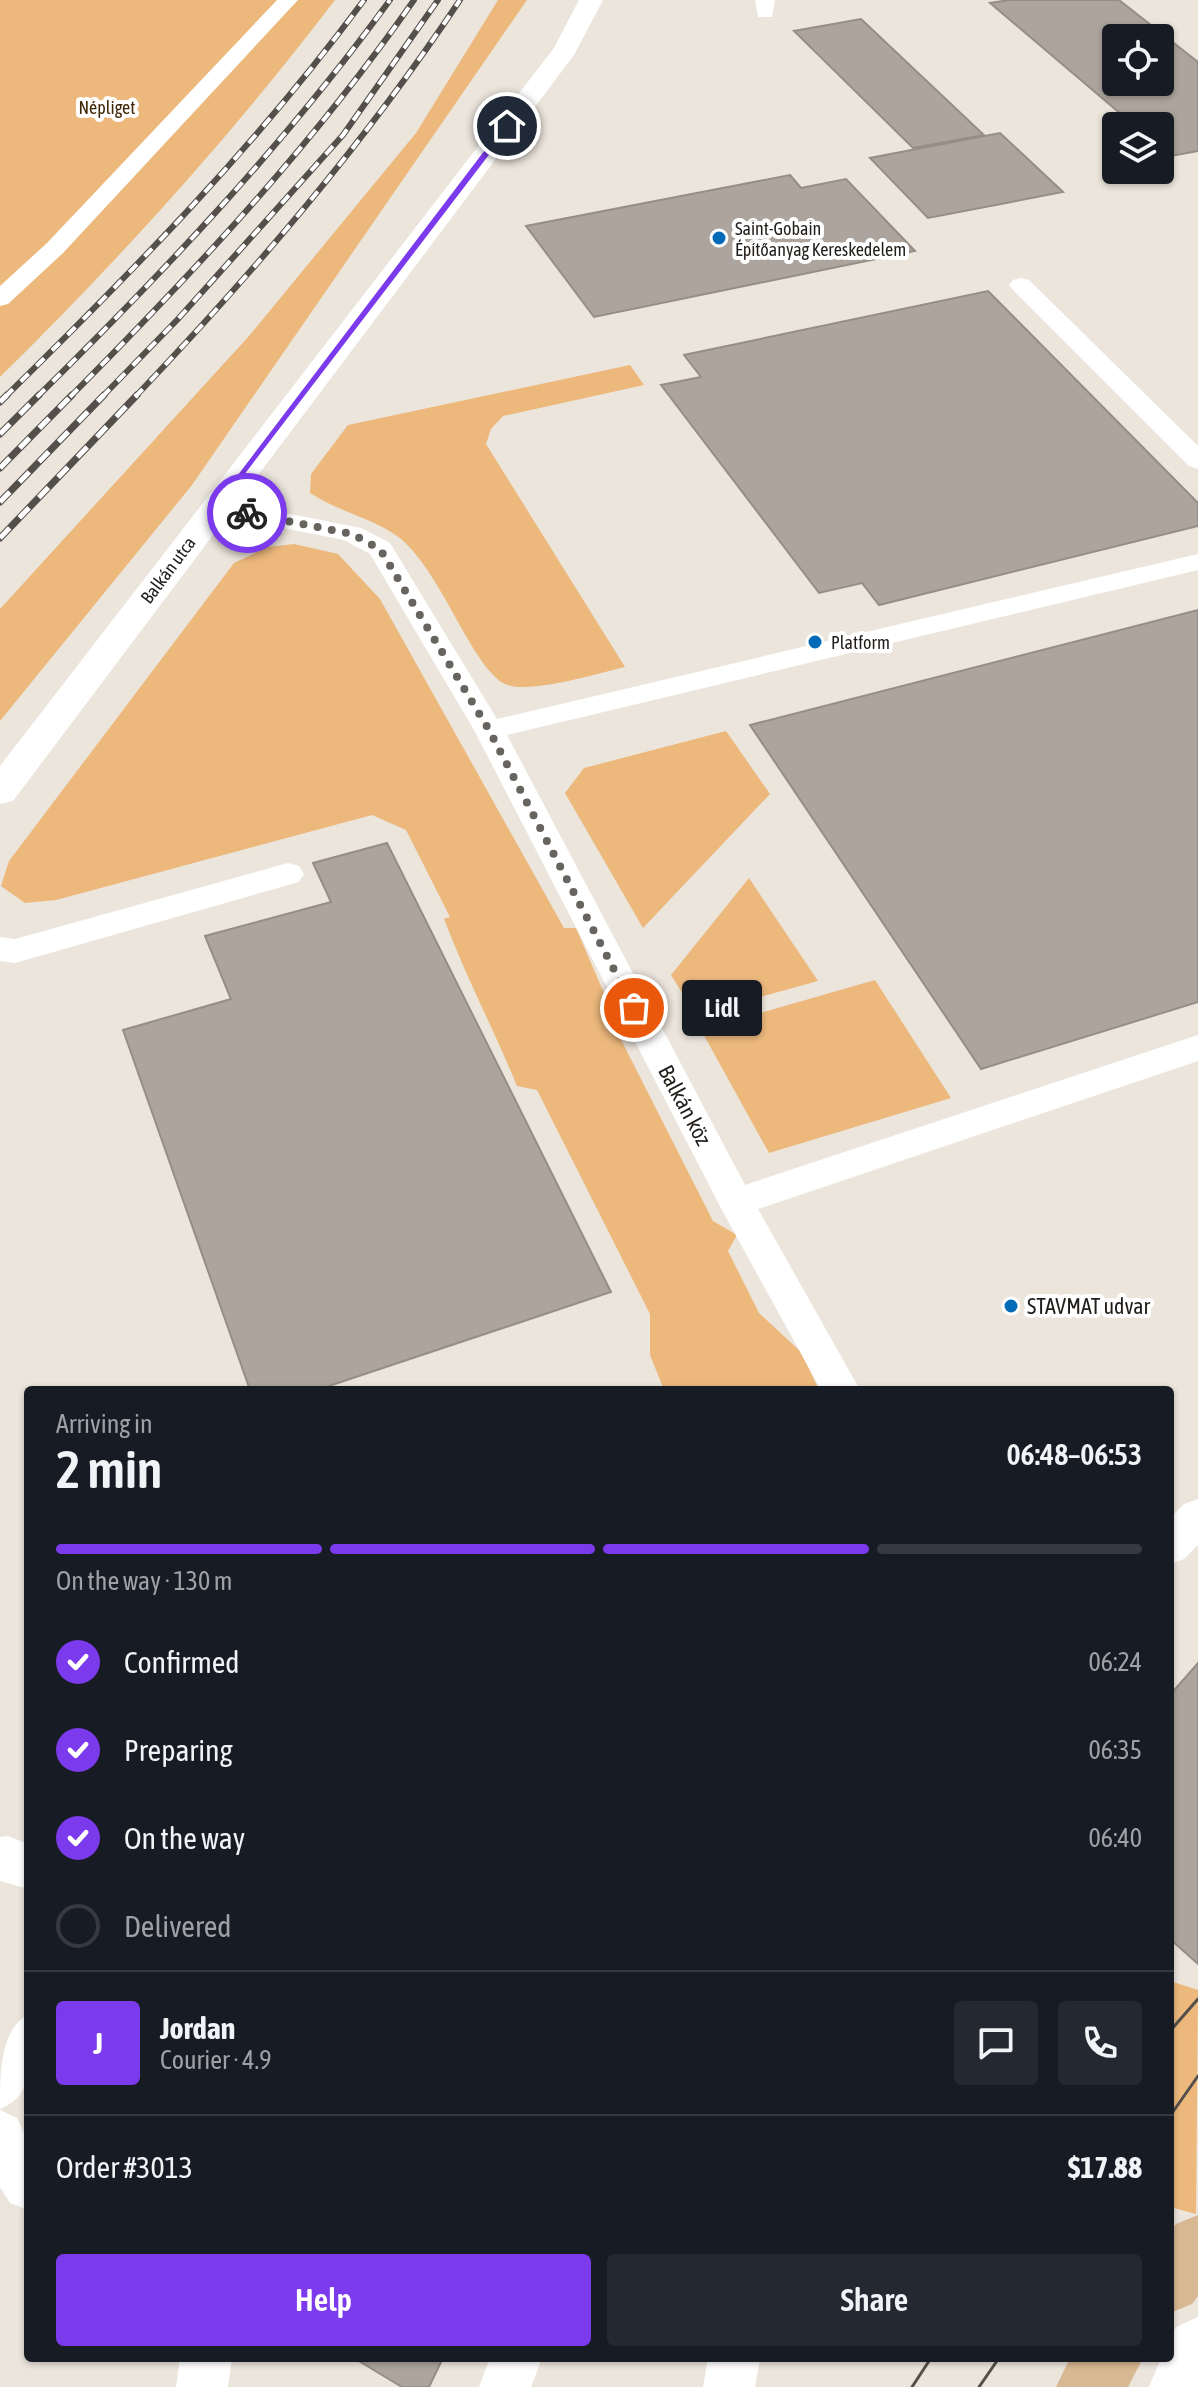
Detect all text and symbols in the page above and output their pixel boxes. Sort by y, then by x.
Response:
map controls [1102,24,1174,184]
button: locate [1102,24,1174,96]
pin [473,92,541,160]
park label: Népliget [79,97,135,118]
icon: home [485,104,529,148]
button: layers [1102,112,1174,184]
place label: Saint-Gobain Építőanyag Kereskedelem [735,218,906,260]
marker: Saint-Gobain Építőanyag Kereskedelem [710,229,728,247]
courier [207,473,287,553]
icon: bike [225,491,269,535]
street label: Balkán utca [136,533,200,607]
place label: Platform [831,632,890,653]
marker: Platform [806,633,824,651]
pin [600,974,668,1042]
callout: Lidl [682,980,762,1036]
icon: bag [612,986,656,1030]
text: Lidl [704,993,740,1023]
street label: Balkán köz [653,1060,717,1150]
place label: STAVMAT udvar [1027,1293,1151,1319]
marker: STAVMAT udvar [1002,1297,1020,1315]
text: Arriving in [56,1409,153,1439]
text: 06:48–06:53 [1007,1437,1142,1471]
text: 2 min [56,1439,162,1499]
text: On the way · 130 m [56,1566,233,1596]
icon: check [56,1640,100,1684]
text: Confirmed [124,1645,239,1679]
text: 06:24 [1088,1647,1142,1677]
icon: check [56,1728,100,1772]
text: Preparing [124,1733,233,1767]
text: 06:35 [1088,1735,1142,1765]
icon: check [56,1816,100,1860]
text: On the way [124,1821,245,1855]
text: 06:40 [1088,1823,1142,1853]
text: Delivered [124,1909,232,1943]
button: chat [954,2001,1038,2085]
button: phone [1058,2001,1142,2085]
text: Jordan [160,2011,235,2045]
text: J [93,2026,103,2060]
text: Courier · 4.9 [160,2045,271,2075]
text: Order #3013 [56,2150,193,2184]
text: $17.88 [1068,2150,1142,2184]
button: Help [56,2254,591,2346]
button: Share [607,2254,1142,2346]

